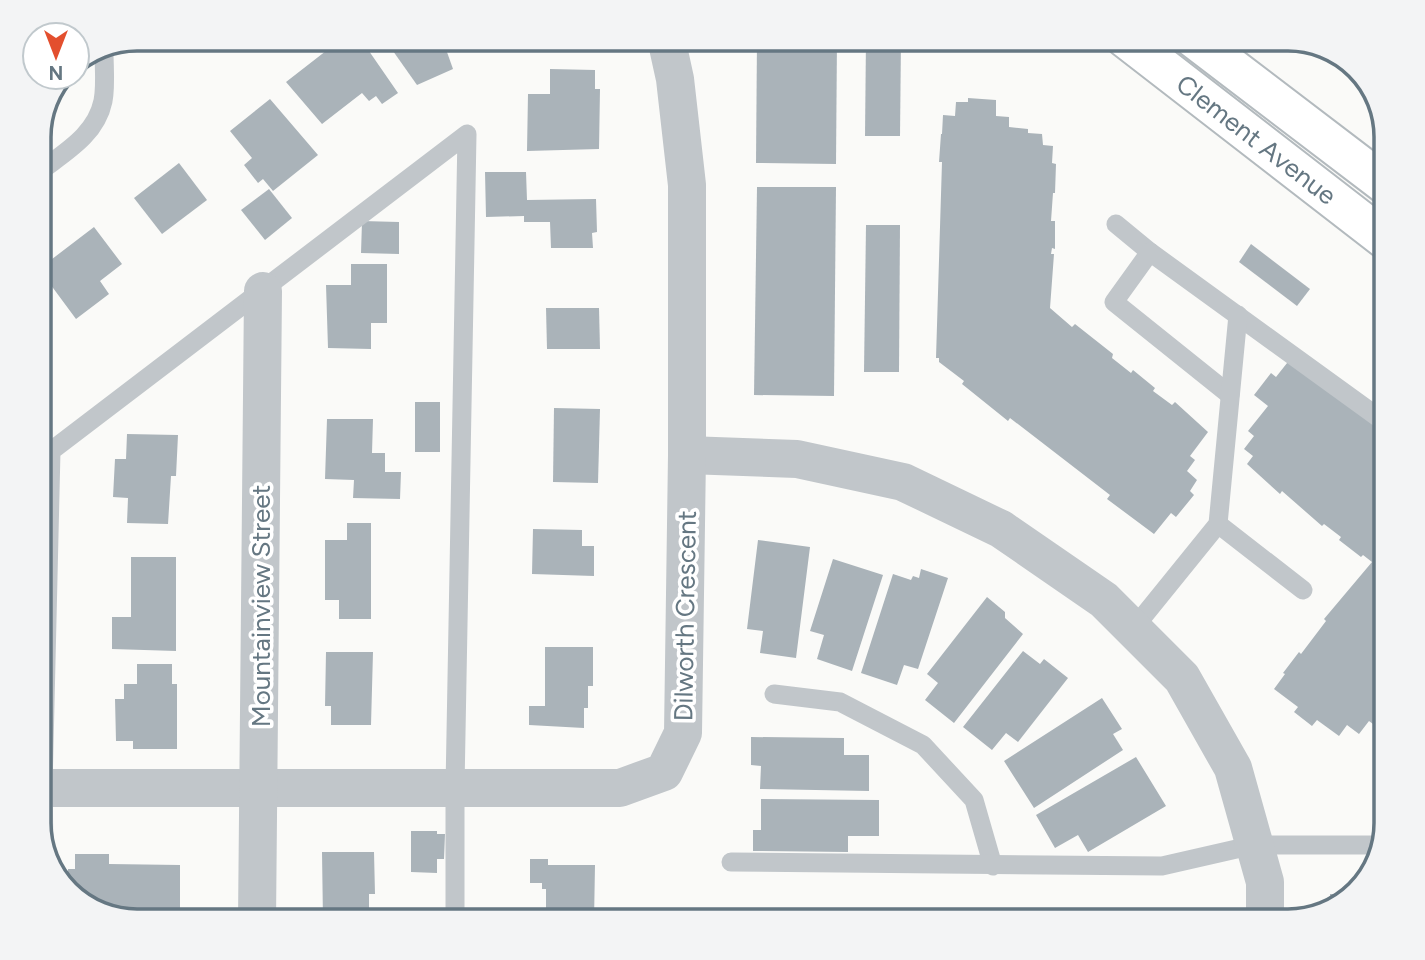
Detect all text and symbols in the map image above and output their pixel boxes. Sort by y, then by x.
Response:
north arrow [21,21,91,91]
text: N [49,61,63,84]
street label: Clement Avenue [1170,68,1343,212]
street label: Mountainview Street [245,485,277,727]
street label: Dilworth Crescent [667,510,703,722]

